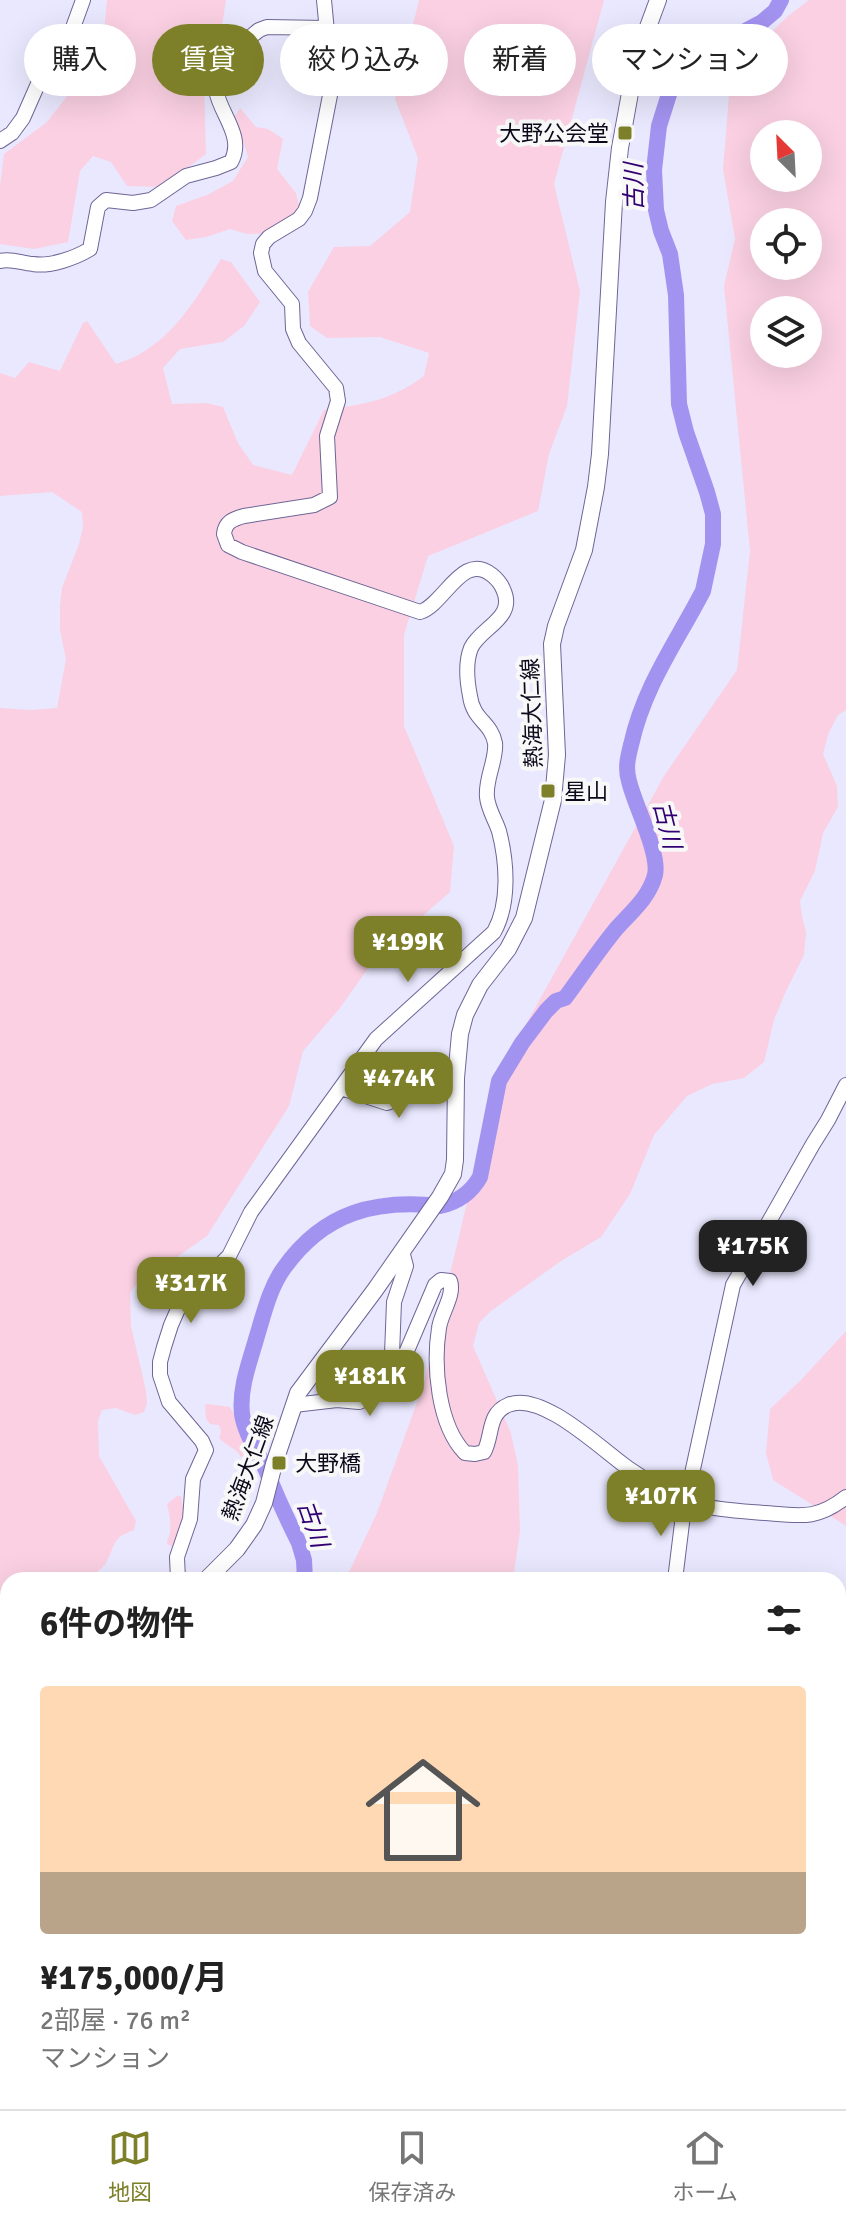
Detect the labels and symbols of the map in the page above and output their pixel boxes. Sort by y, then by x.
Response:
place label: 大野公会堂 [499,120,609,147]
north arrow [750,120,822,192]
marker: 大野公会堂 [616,124,634,142]
water label: 古川 [619,160,649,211]
street label: 熱海大仁線 [517,658,547,768]
place label: 星山 [564,778,608,805]
marker: 星山 [539,782,557,800]
water label: 古川 [647,798,688,855]
pin: ¥199K [352,916,464,984]
pin: ¥474K [343,1052,455,1120]
pin: ¥175K [697,1220,809,1288]
pin: ¥317K [135,1257,247,1325]
pin: ¥181K [314,1350,426,1418]
street label: 熱海大仁線 [217,1412,279,1524]
place label: 大野橋 [295,1450,361,1477]
marker: 大野橋 [270,1454,288,1472]
pin: ¥107K [605,1470,717,1538]
water label: 古川 [291,1496,336,1554]

